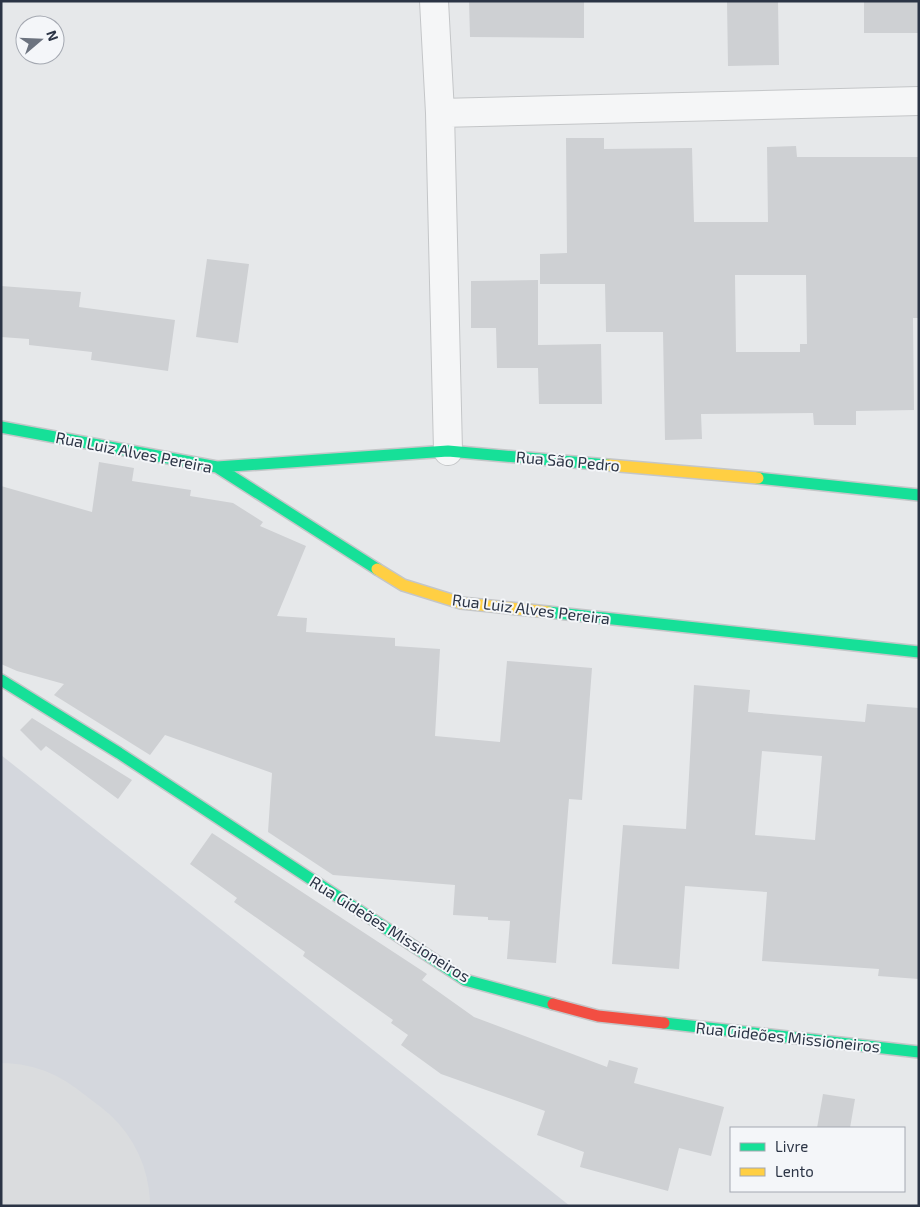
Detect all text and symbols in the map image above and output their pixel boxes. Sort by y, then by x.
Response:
north arrow [15,15,65,65]
text: N [43,28,62,43]
street label: Rua Luiz Alves Pereira [54,427,214,476]
street label: Rua São Pedro [515,446,621,475]
street label: Rua Luiz Alves Pereira [451,589,611,628]
street label: Rua Gideões Missioneiros [307,871,474,986]
street label: Rua Gideões Missioneiros [695,1017,881,1056]
legend [730,1127,905,1192]
text: Livre [775,1137,808,1155]
text: Lento [775,1162,814,1180]

